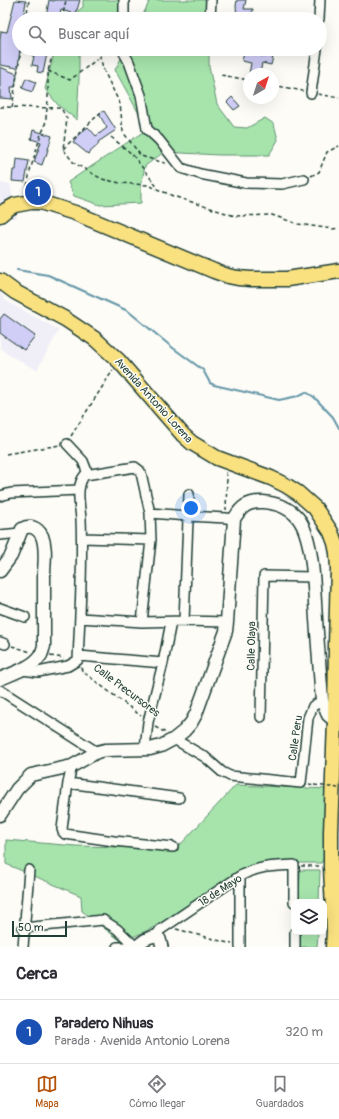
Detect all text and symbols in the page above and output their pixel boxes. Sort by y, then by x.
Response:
search box [12,12,327,56]
icon: search [26,23,48,45]
text: Buscar aquí [58,25,130,44]
north arrow [243,68,279,104]
pin: 1 [25,177,51,207]
street label: Avenida Antonio Lorena [112,355,195,446]
your location [181,498,201,518]
street label: Calle Olaya [245,621,258,671]
street label: Calle Precursores [91,661,163,720]
street label: Calle Peru [286,714,305,762]
street label: 18 de Mayo [196,872,245,909]
map controls [291,899,327,935]
button: layers [291,899,327,935]
scale bar [12,919,67,938]
text: 50 m [18,921,44,934]
text: Cerca [16,963,57,984]
text: Paradero Nihuas [54,1014,153,1033]
text: 1 [26,1024,32,1040]
text: 320 m [285,1024,323,1040]
text: Parada · Avenida Antonio Lorena [54,1033,230,1049]
tab: Mapa [35,1073,59,1110]
tab: Cómo llegar [129,1073,185,1110]
tab: Guardados [256,1073,304,1110]

